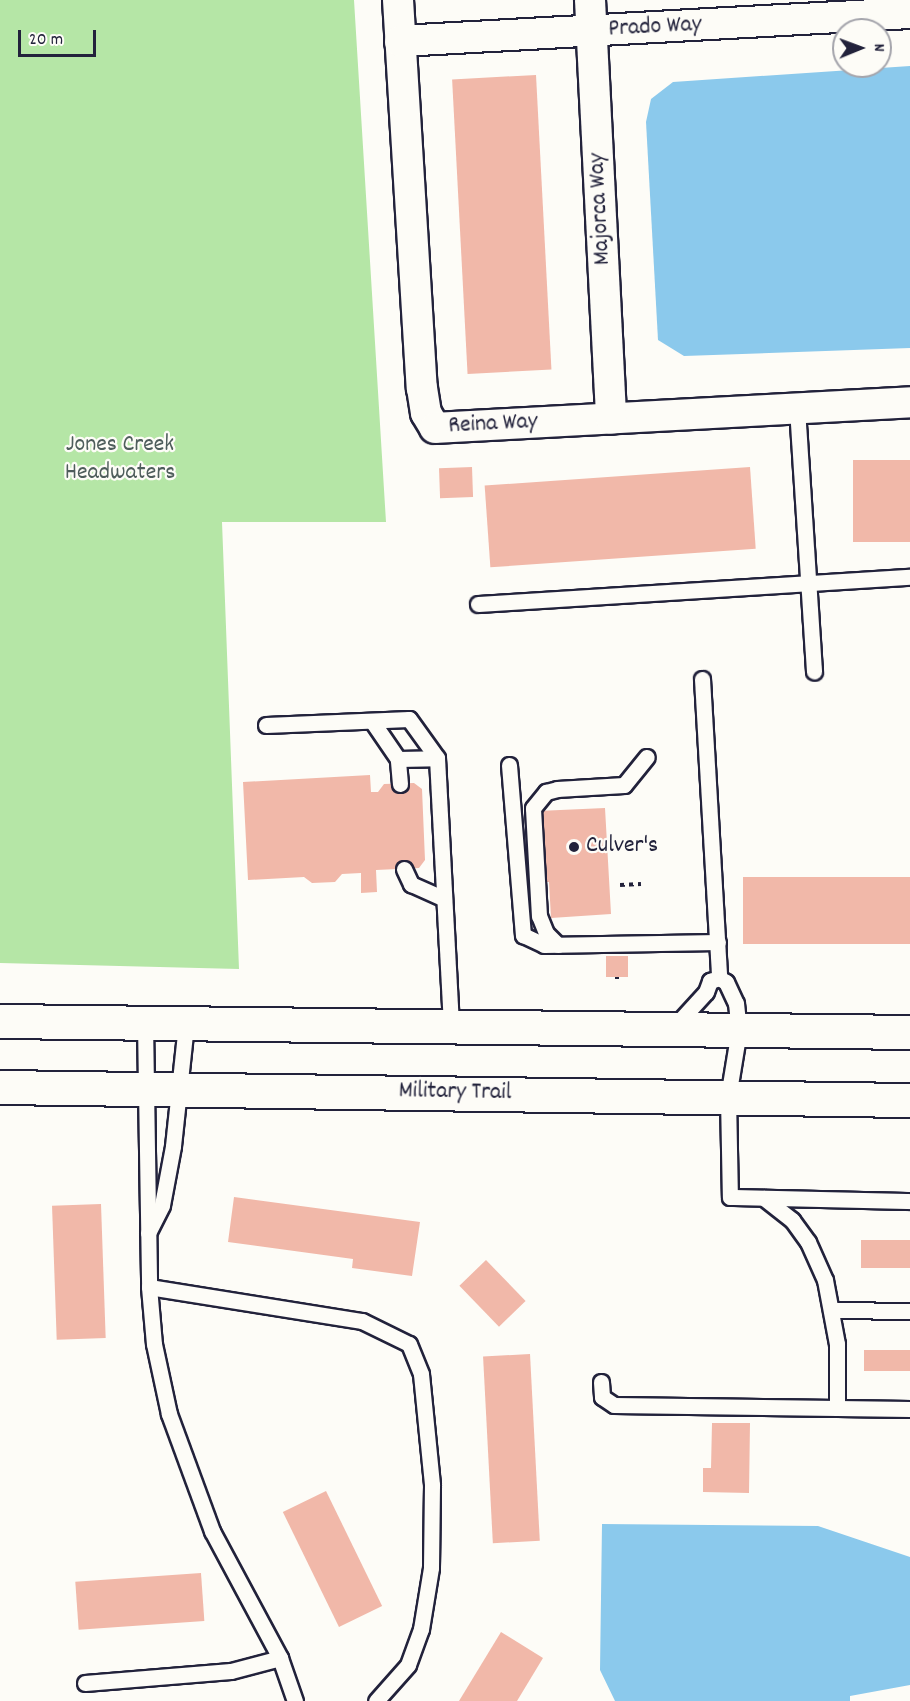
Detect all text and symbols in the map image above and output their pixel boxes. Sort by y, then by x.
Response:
street label: Prado Way [608,11,702,45]
scale bar [21,18,99,56]
north arrow [832,18,892,78]
text: 20 m [29,28,63,53]
text: N [867,44,890,52]
street label: Majorca Way [584,152,618,266]
street label: Reina Way [448,408,538,442]
park label: Jones Creek Headwaters [65,432,175,488]
place label: Culver's [586,833,658,861]
marker: Culver's [567,840,581,854]
street label: Military Trail [398,1078,512,1108]

